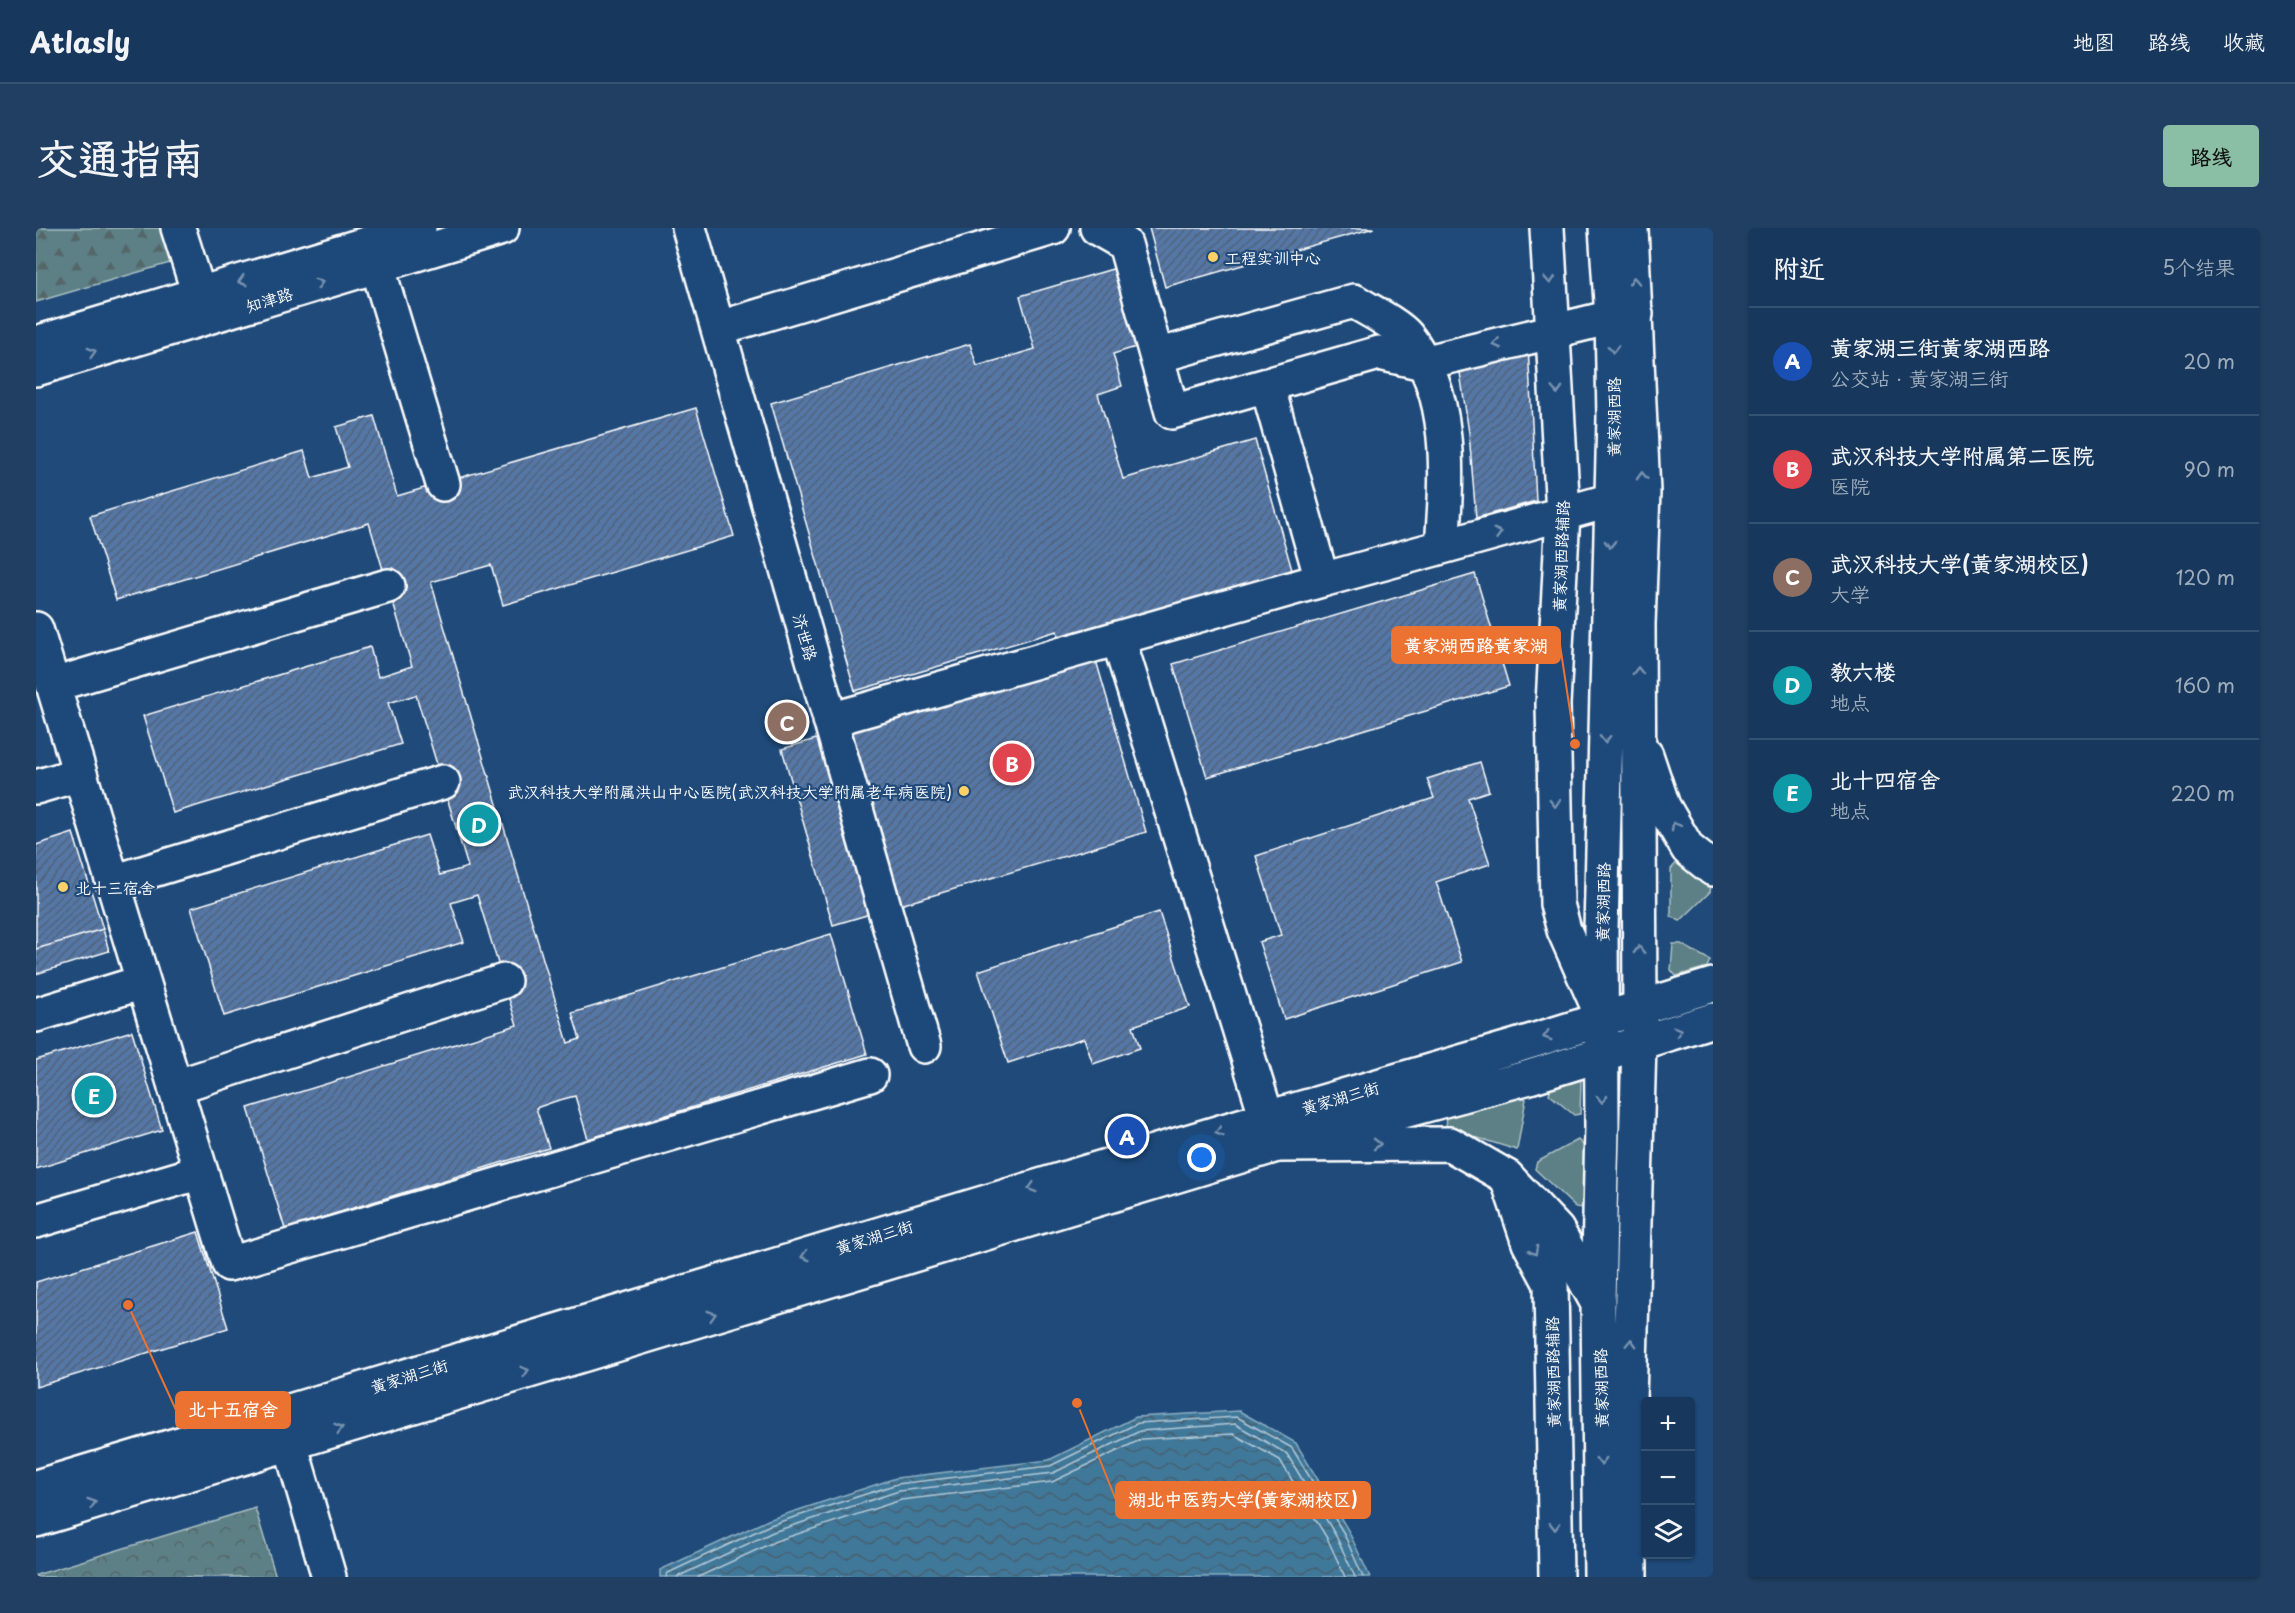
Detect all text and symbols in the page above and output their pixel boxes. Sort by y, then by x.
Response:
text: Atlasly [30,20,130,63]
text: 地图 [2073,25,2115,57]
text: 路线 [2148,25,2190,57]
text: 收藏 [2223,25,2265,57]
text: 交通指南 [36,125,204,188]
button: 路线 [2163,125,2259,187]
place label: 工程实训中心 [1225,245,1321,269]
text: 附近 [1773,248,1825,287]
marker: 工程实训中心 [1206,250,1220,264]
text: 5个结果 [2162,252,2235,282]
one-way arrow [237,274,248,286]
one-way arrow [1544,275,1557,284]
one-way arrow [1628,276,1641,285]
one-way arrow [313,278,324,291]
street label: 知津路 [243,281,295,317]
text: 黄家湖三街黄家湖西路 [1830,330,2050,363]
one-way arrow [1493,337,1503,350]
one-way arrow [1606,345,1619,354]
text: A [1785,346,1800,376]
text: 20 m [2183,346,2235,376]
one-way arrow [86,347,97,359]
text: 公交站 · 黄家湖三街 [1830,363,2009,393]
street label: 黄家湖西路 [1601,377,1625,457]
one-way arrow [1551,385,1564,394]
text: 武汉科技大学附属第二医院 [1830,438,2094,471]
text: B [1786,454,1799,484]
text: 90 m [2184,454,2235,484]
one-way arrow [1636,471,1648,480]
text: 医院 [1830,471,1870,501]
street label: 黄家湖西路辅路 [1546,500,1574,612]
one-way arrow [1493,527,1503,540]
one-way arrow [1604,540,1617,549]
text: 武汉科技大学(黄家湖校区) [1830,546,2089,579]
text: C [1785,562,1800,592]
text: 120 m [2176,562,2235,592]
text: 大学 [1830,579,1870,609]
street label: 济世路 [788,611,824,663]
callout: 黄家湖西路黄家湖 [1392,627,1560,663]
text: 黄家湖西路黄家湖 [1404,631,1548,658]
text: 教六楼 [1830,654,1896,687]
one-way arrow [1632,666,1644,675]
text: D [1785,670,1800,700]
text: 160 m [2175,670,2235,700]
text: 地点 [1830,687,1870,717]
pin: C [768,700,807,744]
one-way arrow [1599,735,1612,744]
pin: B [992,740,1032,786]
text: 北十四宿舍 [1830,762,1940,795]
text: E [1786,778,1799,808]
text: 220 m [2171,778,2235,808]
place label: 武汉科技大学附属洪山中心医院(武汉科技大学附属老年病医院) [507,779,952,803]
marker: 武汉科技大学附属洪山中心医院(武汉科技大学附属老年病医院) [957,784,971,798]
text: 地点 [1830,795,1870,825]
one-way arrow [1549,798,1561,807]
pin: D [460,802,498,846]
one-way arrow [1671,822,1682,833]
street label: 黄家湖西路 [1589,862,1615,942]
place label: 北十三宿舍 [75,875,155,899]
marker: 北十三宿舍 [56,880,70,894]
one-way arrow [1633,945,1645,954]
one-way arrow [1672,1026,1682,1038]
one-way arrow [1542,1029,1553,1042]
pin: E [74,1072,114,1118]
street label: 黄家湖三街 [1298,1074,1382,1120]
one-way arrow [1596,1094,1608,1103]
pin: A [1108,1114,1146,1158]
one-way arrow [1214,1125,1225,1137]
one-way arrow [1373,1138,1382,1150]
your location [1187,1143,1216,1172]
one-way arrow [1027,1181,1038,1193]
street label: 黄家湖三街 [832,1213,916,1259]
one-way arrow [1527,1245,1538,1256]
one-way arrow [800,1249,811,1261]
one-way arrow [706,1310,717,1322]
street label: 黄家湖西路辅路 [1539,1316,1565,1428]
one-way arrow [1625,1338,1638,1347]
street label: 黄家湖西路 [1587,1348,1613,1428]
street label: 黄家湖三街 [367,1352,451,1398]
one-way arrow [519,1366,530,1378]
callout: 北十五宿舍 [176,1392,290,1428]
text: 北十五宿舍 [188,1395,278,1422]
map controls [1641,1397,1695,1559]
button: + [1641,1397,1695,1451]
one-way arrow [333,1423,344,1435]
button: − [1641,1451,1695,1505]
one-way arrow [1595,1457,1607,1466]
callout: 湖北中医药大学(黄家湖校区) [1116,1482,1370,1518]
text: 湖北中医药大学(黄家湖校区) [1128,1485,1358,1512]
one-way arrow [86,1498,97,1510]
button: layers [1641,1505,1695,1559]
one-way arrow [1549,1521,1561,1530]

